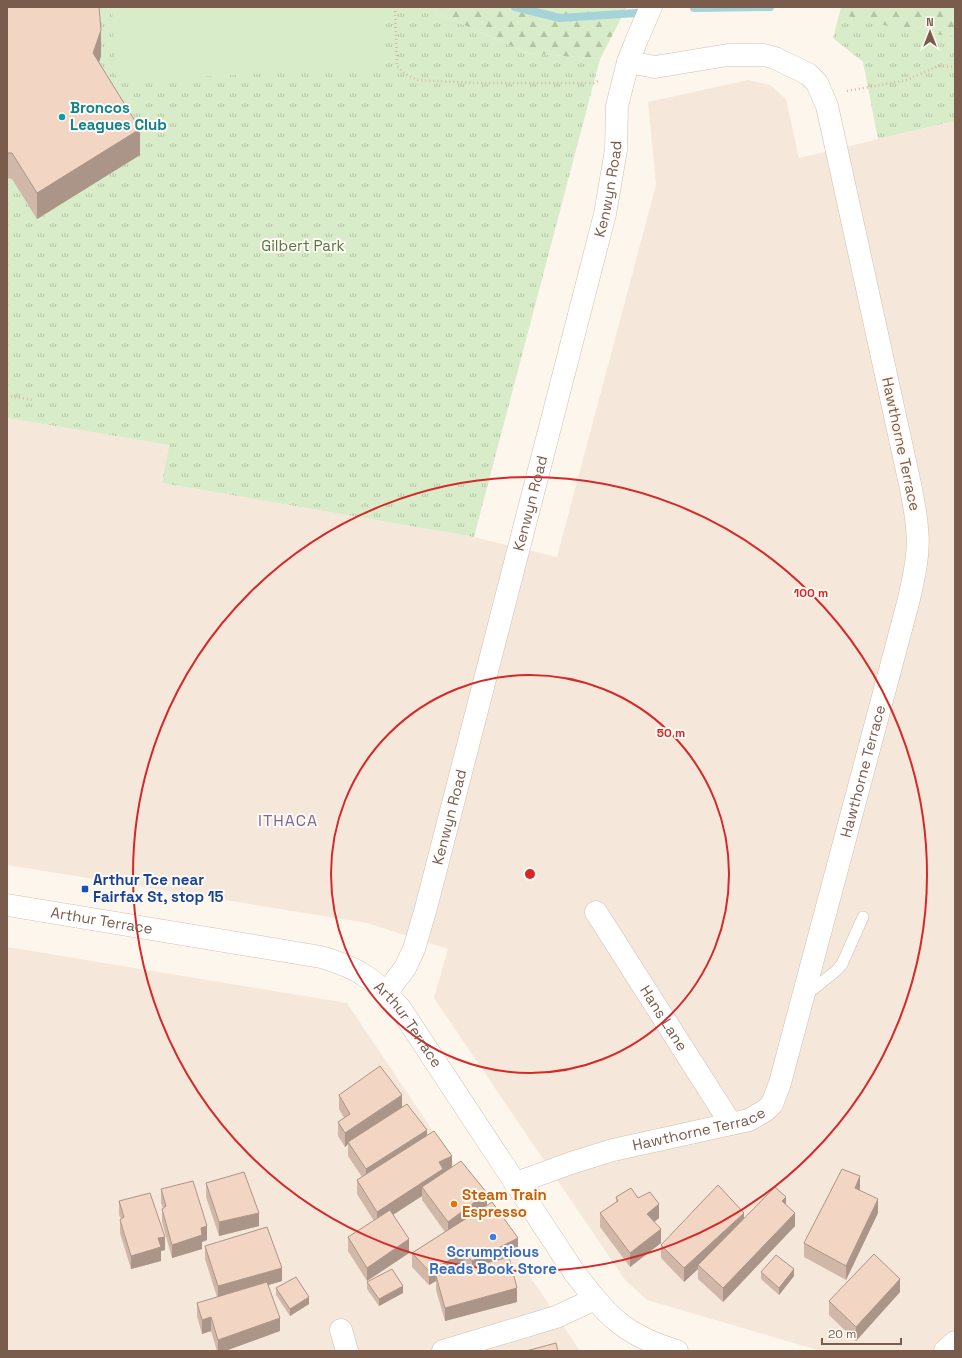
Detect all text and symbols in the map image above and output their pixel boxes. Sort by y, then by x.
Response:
north arrow [910,12,950,52]
text: N [926,15,934,29]
place label: Broncos Leagues Club [70,98,167,134]
marker: Broncos Leagues Club [57,112,67,122]
street label: Kenwyn Road [589,141,625,239]
park label: Gilbert Park [261,236,345,255]
street label: Hawthorne Terrace [878,375,925,513]
street label: Kenwyn Road [508,453,551,553]
text: 100 m [794,585,828,601]
street label: Hawthorne Terrace [836,703,889,840]
text: 50 m [657,725,685,741]
street label: Kenwyn Road [428,767,470,867]
district label: ITHACA [258,810,318,831]
centre of rings [523,867,537,881]
place label: Arthur Tce near Fairfax St, stop 15 [93,870,224,906]
marker: Arthur Tce near Fairfax St, stop 15 [80,884,90,894]
street label: Arthur Terrace [49,902,154,938]
street label: Arthur Terrace [370,977,447,1071]
street label: Hans Lane [636,982,692,1055]
street label: Hawthorne Terrace [631,1102,769,1154]
place label: Steam Train Espresso [462,1185,547,1221]
marker: Steam Train Espresso [449,1199,459,1209]
marker: Scrumptious Reads Book Store [488,1232,498,1242]
place label: Scrumptious Reads Book Store [429,1242,557,1278]
scale bar [822,1320,901,1346]
text: 20 m [828,1326,856,1342]

